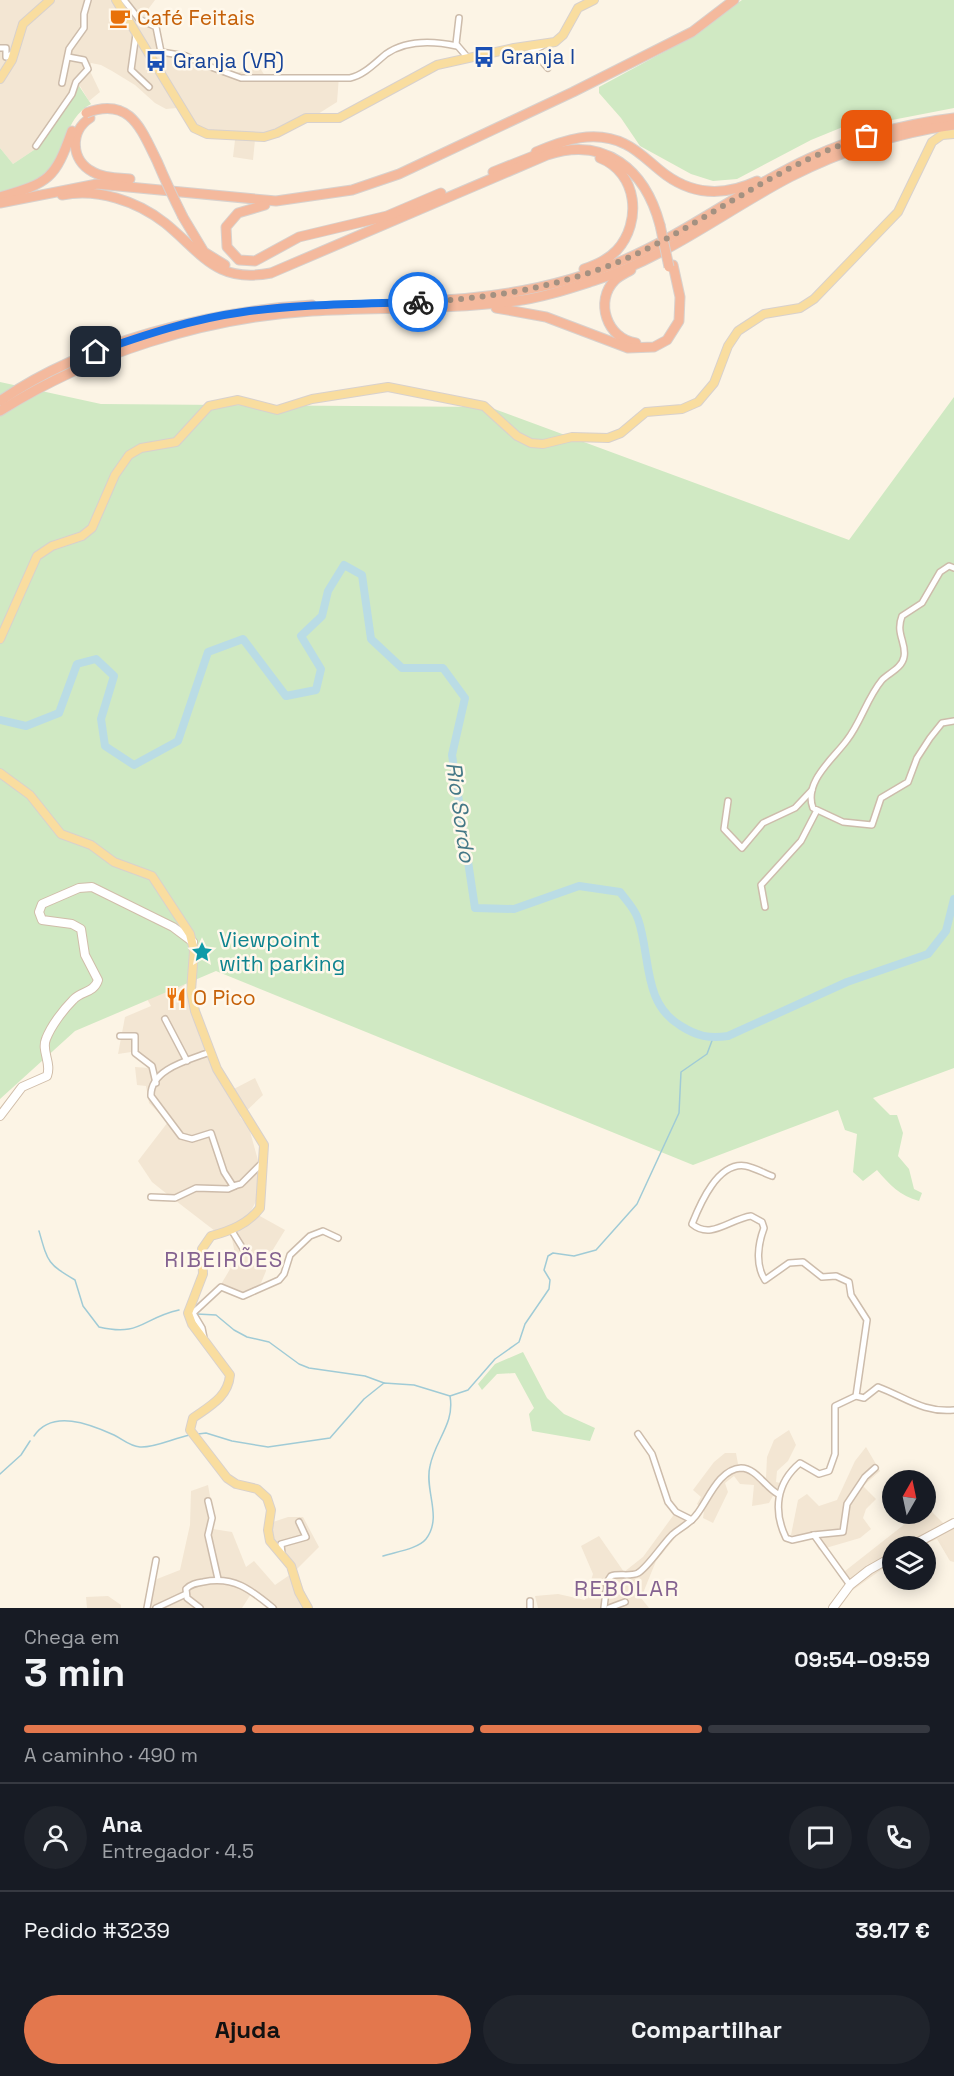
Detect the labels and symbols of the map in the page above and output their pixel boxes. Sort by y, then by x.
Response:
place label: Café Feitais [137,4,255,31]
cafe icon: Café Feitais [108,6,132,30]
place label: Granja I [501,43,575,70]
bus stop icon: Granja I [472,45,496,69]
place label: Granja (VR) [173,47,284,74]
bus stop icon: Granja (VR) [144,49,168,73]
pin [841,110,892,161]
courier [388,272,448,332]
pin [70,326,121,377]
water label: Rio Sordo [440,760,482,865]
place label: Viewpoint with parking [219,926,345,977]
place icon: Viewpoint with parking [190,940,214,964]
place label: O Pico [193,984,256,1011]
restaurant icon: O Pico [164,986,188,1010]
district label: RIBEIRÕES [164,1245,284,1273]
north arrow [882,1470,936,1524]
district label: REBOLAR [574,1574,680,1602]

